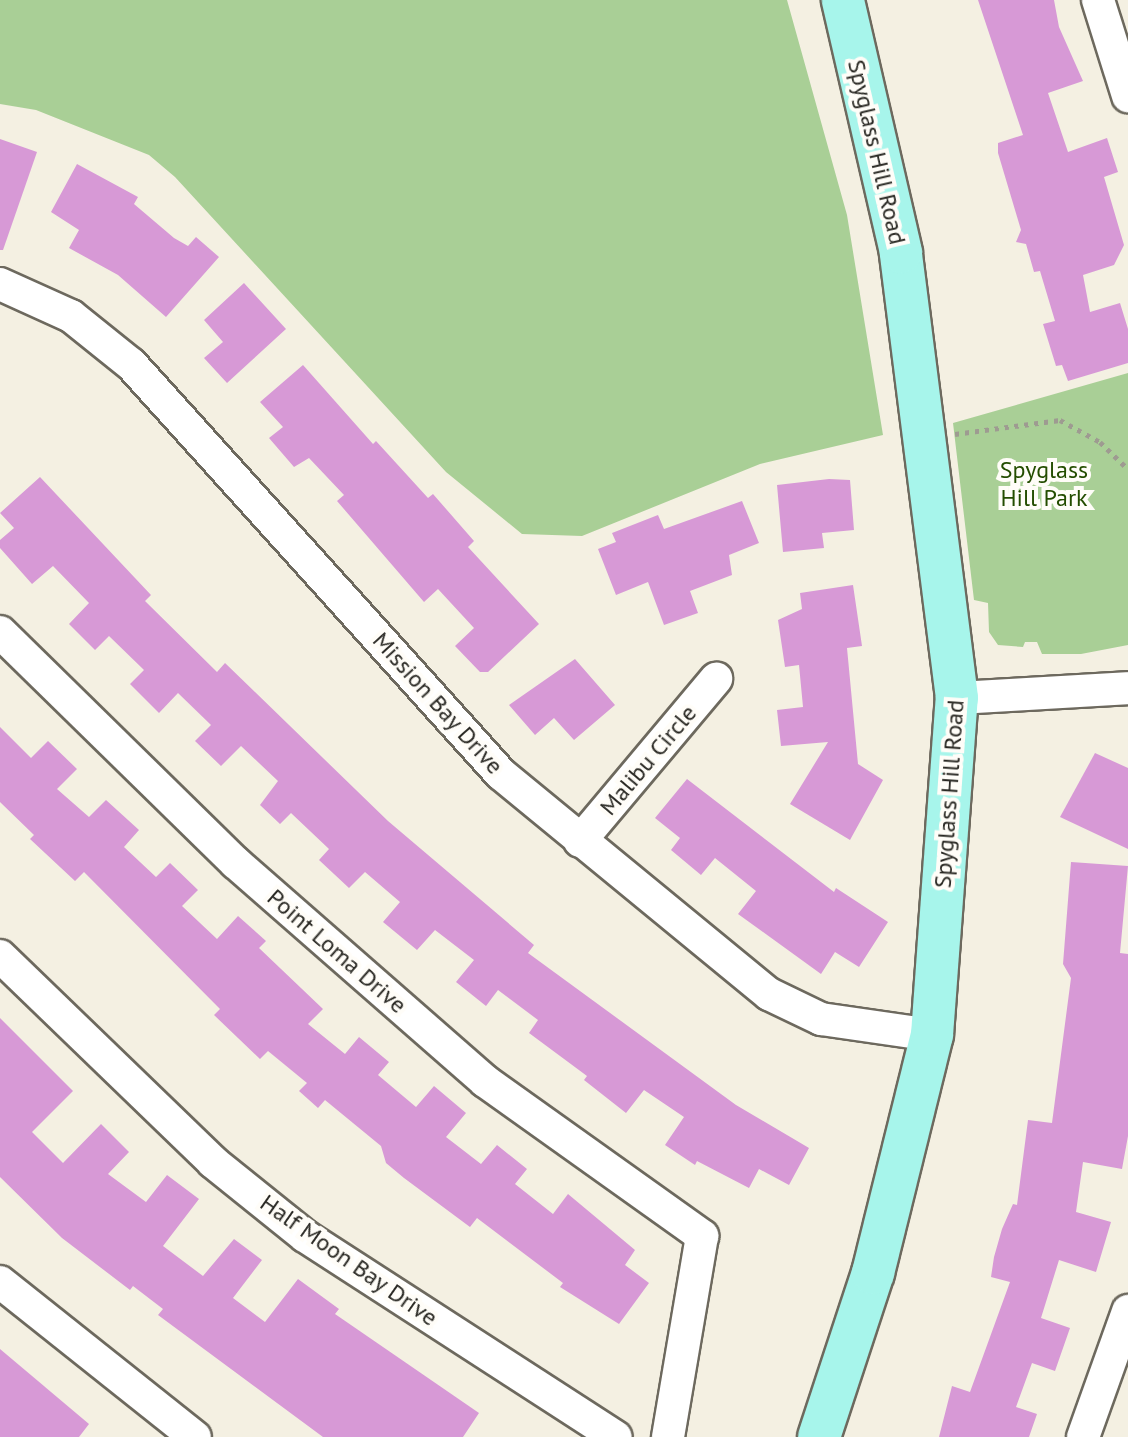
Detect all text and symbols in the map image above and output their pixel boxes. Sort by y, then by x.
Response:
street label: Spyglass Hill Road [842,57,912,247]
park label: Spyglass Hill Park [1000,456,1088,512]
street label: Mission Bay Drive [366,626,510,780]
street label: Malibu Circle [594,699,702,821]
street label: Spyglass Hill Road [928,699,970,889]
street label: Point Loma Drive [262,883,412,1019]
street label: Half Moon Bay Drive [254,1188,444,1332]

